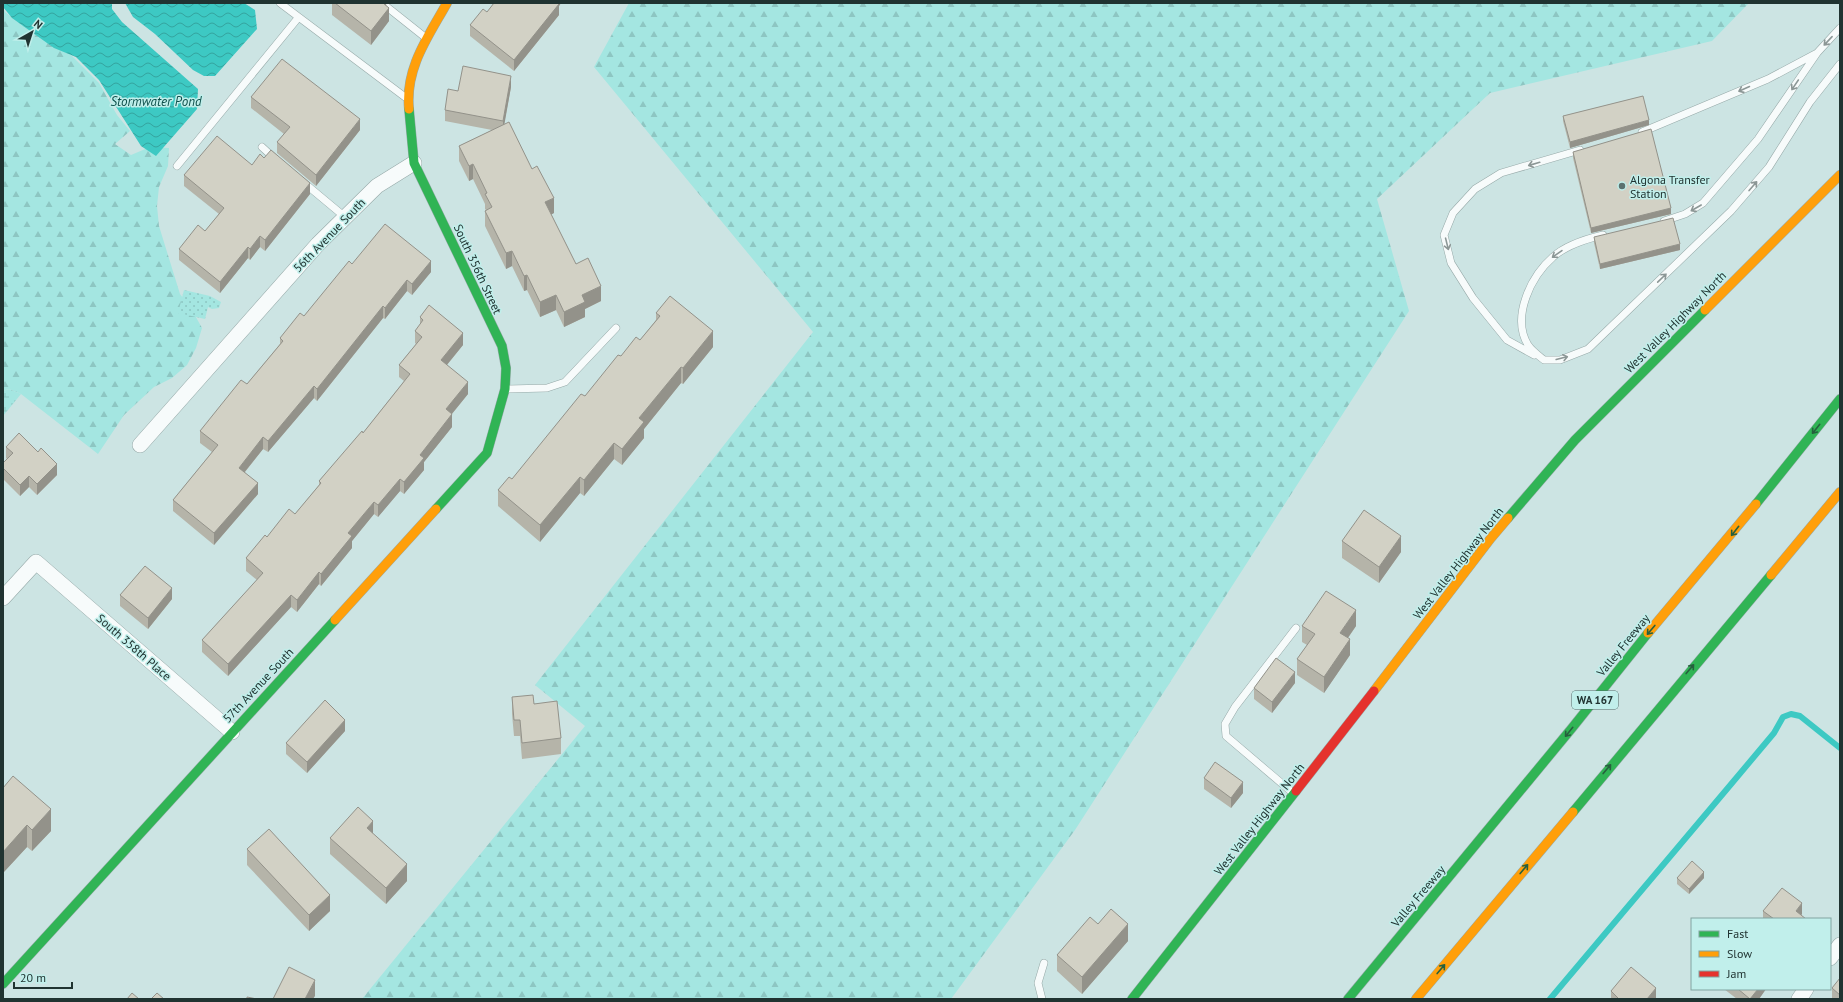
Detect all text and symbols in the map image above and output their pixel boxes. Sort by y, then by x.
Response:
north arrow [12,12,52,52]
text: N [31,17,46,32]
one-way arrow [1824,36,1833,46]
one-way arrow [1791,80,1799,91]
one-way arrow [1738,86,1750,93]
water label: Stormwater Pond [110,93,202,110]
one-way arrow [1528,161,1541,168]
place label: Algona Transfer Station [1630,172,1710,201]
one-way arrow [1748,180,1757,191]
marker: Algona Transfer Station [1617,181,1627,191]
street label: 56th Avenue South [290,195,368,275]
one-way arrow [1690,204,1702,212]
street label: South 356th Street [451,222,505,316]
one-way arrow [1443,237,1451,250]
one-way arrow [1552,250,1563,258]
street label: West Valley Highway North [1621,268,1729,376]
one-way arrow [1657,273,1667,283]
one-way arrow [1556,354,1569,362]
one-way arrow [1811,424,1820,435]
street label: West Valley Highway North [1410,504,1506,622]
one-way arrow [1730,526,1739,537]
street label: Valley Freeway [1593,610,1653,680]
street label: South 358th Place [94,611,174,683]
one-way arrow [1646,625,1655,636]
street label: 57th Avenue South [219,644,297,726]
one-way arrow [1686,664,1695,675]
road number: WA 167 [1572,691,1618,709]
one-way arrow [1565,726,1574,737]
street label: West Valley Highway North [1211,760,1307,878]
one-way arrow [1603,764,1612,775]
street label: Valley Freeway [1387,862,1448,931]
one-way arrow [1519,864,1528,874]
legend [1691,918,1831,990]
text: Fast [1727,926,1748,941]
text: Slow [1727,946,1752,961]
scale bar [14,964,72,990]
one-way arrow [1436,964,1445,974]
text: Jam [1726,966,1746,981]
text: 20 m [20,970,46,985]

